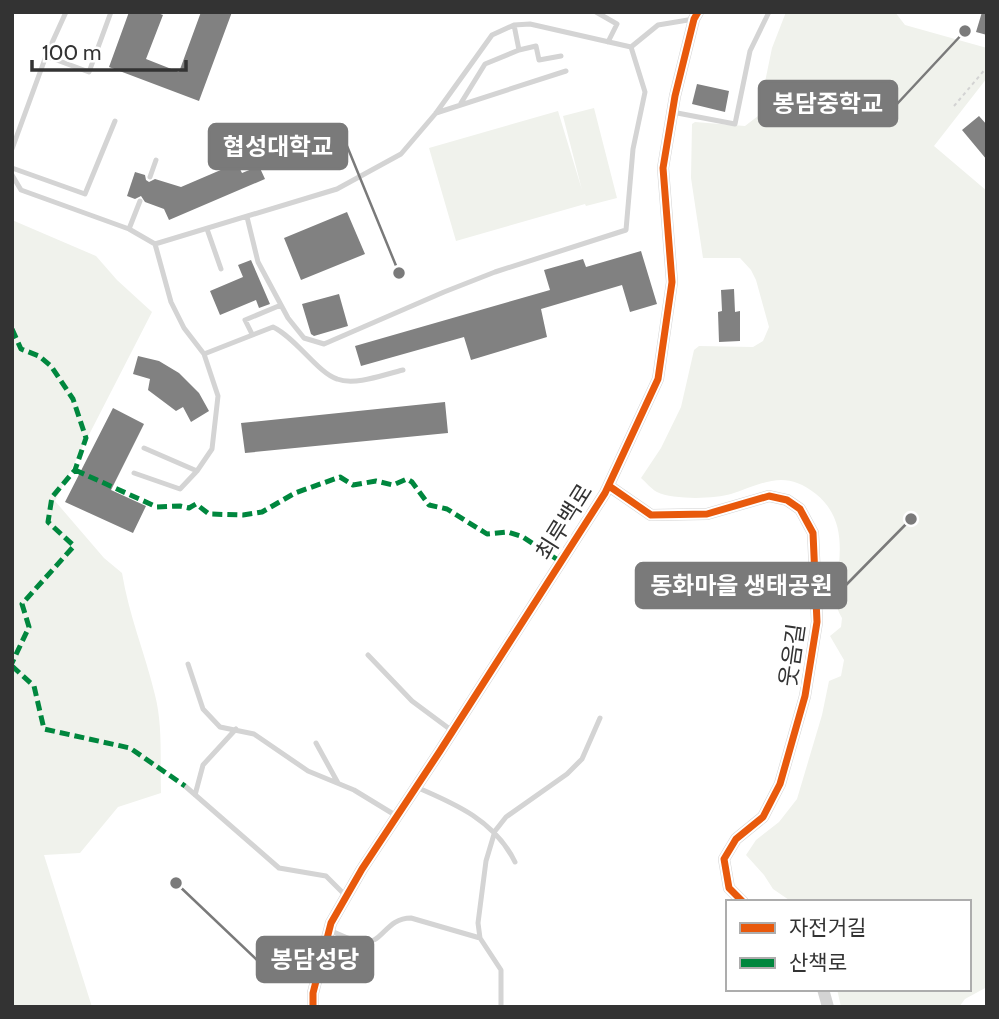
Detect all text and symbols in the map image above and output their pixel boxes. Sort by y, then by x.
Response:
scale bar [32,28,186,72]
text: 100 m [42,40,101,65]
callout: 봉담중학교 [759,81,897,126]
text: 봉담중학교 [773,89,883,118]
callout: 협성대학교 [209,124,347,169]
text: 협성대학교 [223,132,333,161]
street label: 최루백로 [530,479,598,565]
callout: 동화마을 생태공원 [636,563,846,608]
text: 동화마을 생태공원 [650,571,832,600]
street label: 웃음길 [774,622,810,688]
legend [726,900,971,991]
text: 자전거길 [789,915,866,940]
callout: 봉담성당 [257,937,373,982]
text: 봉담성당 [271,945,359,974]
text: 산책로 [789,950,847,975]

